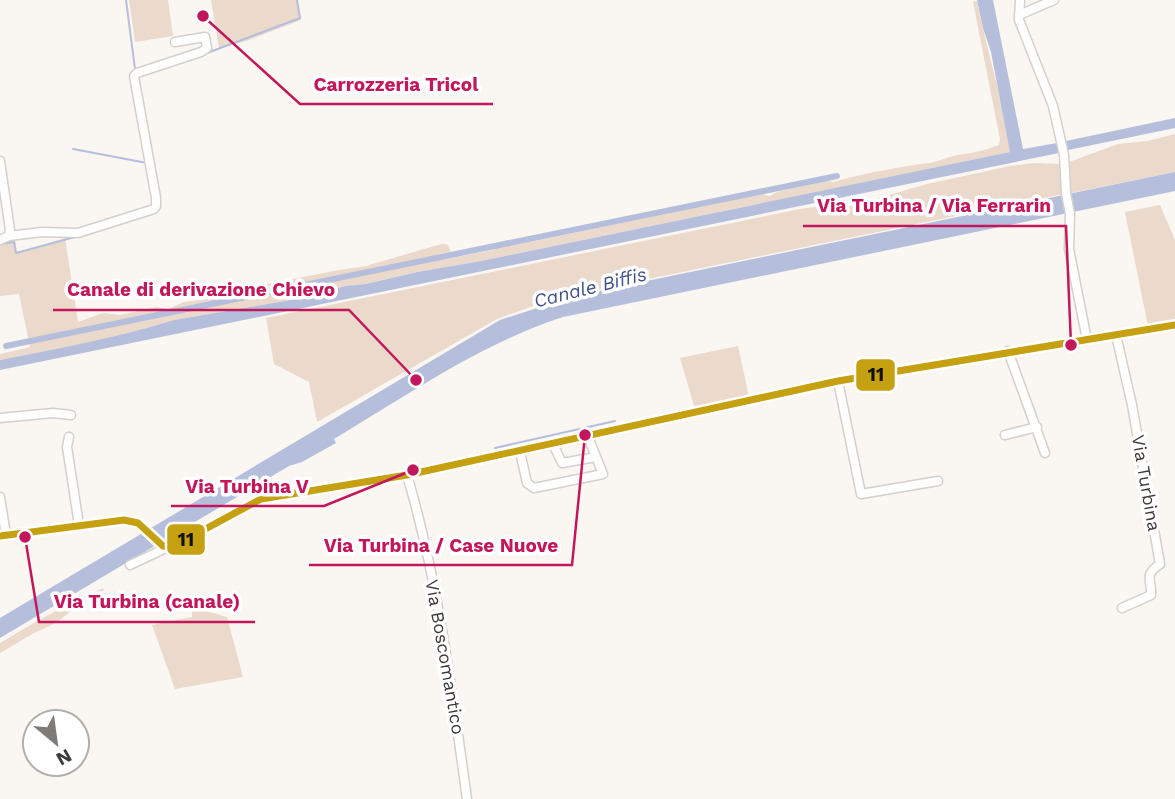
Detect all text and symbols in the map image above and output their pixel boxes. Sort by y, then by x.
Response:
callout: Carrozzeria Tricol [300,64,493,104]
text: Carrozzeria Tricol [314,73,479,96]
callout: Via Turbina / Via Ferrarin [803,186,1066,226]
text: Via Turbina / Via Ferrarin [817,194,1051,217]
water label: Canale Biffis [531,262,649,313]
callout: Canale di derivazione Chievo [53,270,349,310]
text: Canale di derivazione Chievo [67,278,335,301]
line badge: 11 [855,358,896,392]
text: 11 [868,363,884,386]
street label: Via Turbina [1128,433,1165,533]
callout: Via Turbina V [171,466,324,506]
text: Via Turbina V [185,475,309,498]
line badge: 11 [166,523,206,556]
callout: Via Turbina / Case Nuove [309,525,572,565]
text: 11 [178,528,194,551]
text: Via Turbina / Case Nuove [324,534,558,557]
street label: Via Boscomantico [422,578,469,736]
callout: Via Turbina (canale) [39,582,255,622]
text: Via Turbina (canale) [54,590,240,613]
north arrow [21,708,91,778]
text: N [52,744,76,771]

